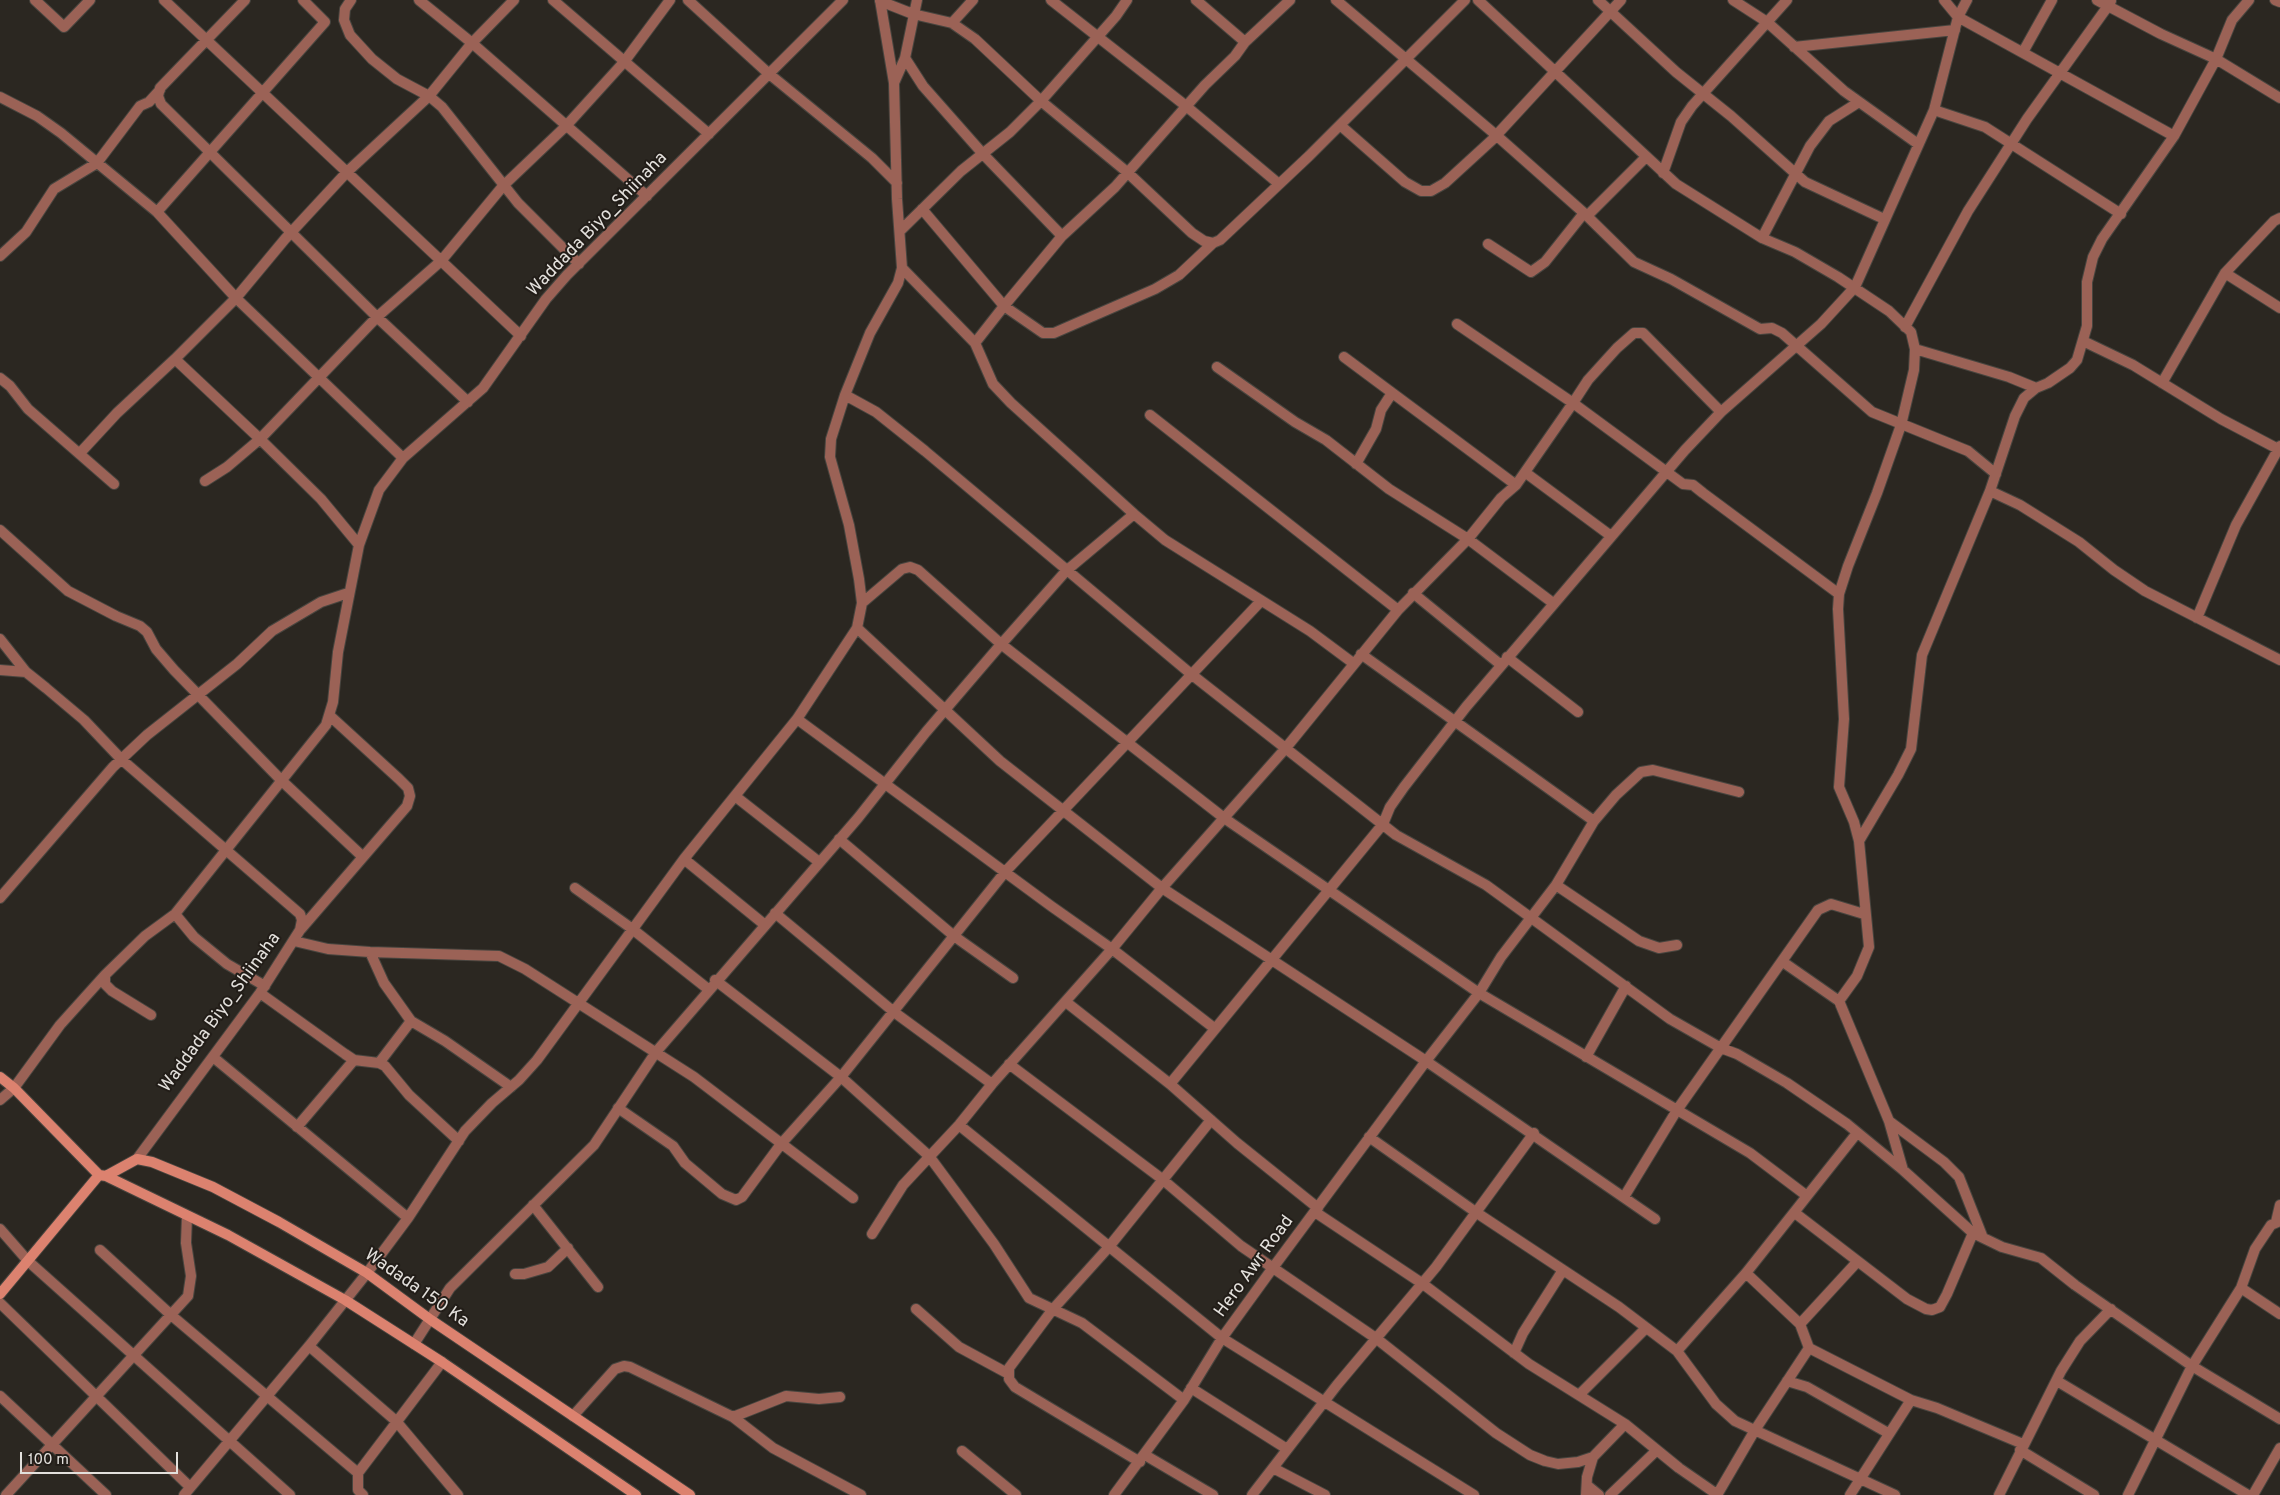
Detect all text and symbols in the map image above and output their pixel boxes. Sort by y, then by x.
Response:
street label: Waddada Biyo_Shiinaha [523,148,673,302]
street label: Waddada Biyo_Shiinaha [156,929,286,1097]
street label: Hero Awr Road [1211,1212,1299,1322]
street label: Wadada 150 Ka [360,1245,472,1333]
scale bar [22,1442,180,1474]
text: 100 m [28,1451,69,1470]

